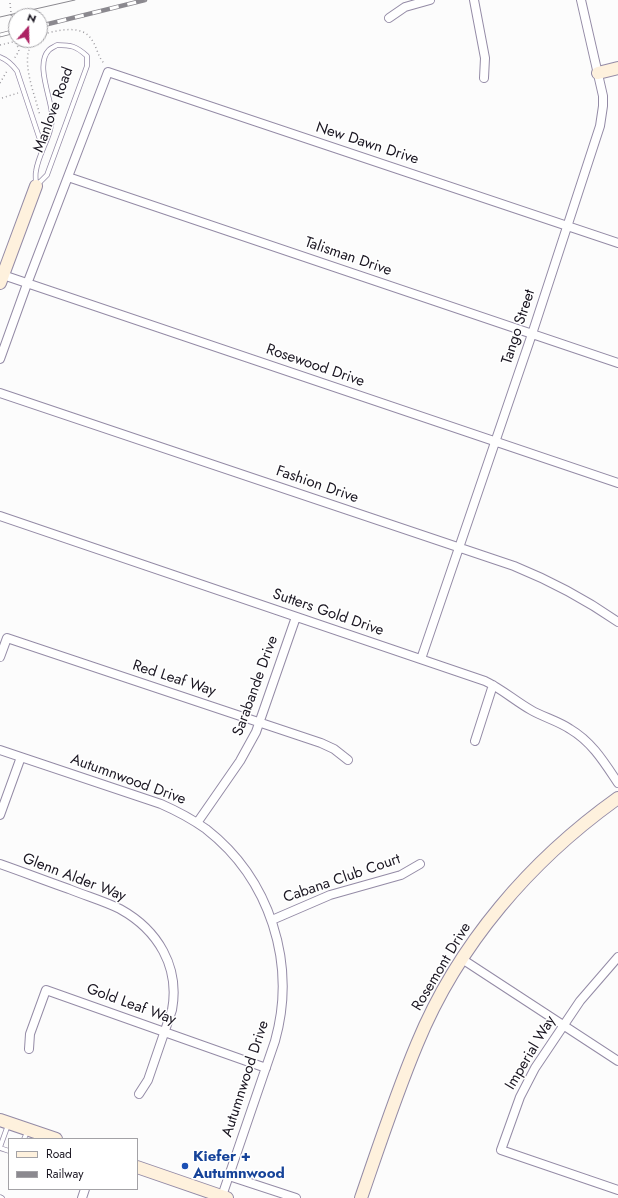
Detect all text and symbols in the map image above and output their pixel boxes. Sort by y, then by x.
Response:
north arrow [8,8,48,48]
text: N [25,9,39,27]
street label: Manlove Road [30,65,78,155]
street label: New Dawn Drive [313,119,421,169]
street label: Talisman Drive [302,234,394,280]
street label: Tango Street [498,287,540,367]
street label: Rosewood Drive [263,341,367,391]
street label: Fashion Drive [273,462,361,508]
street label: Sutters Gold Drive [270,586,386,640]
street label: Sarabande Drive [229,633,283,739]
street label: Red Leaf Way [130,657,218,701]
street label: Autumnwood Drive [68,751,188,809]
street label: Glenn Alder Way [20,850,128,906]
street label: Cabana Club Court [281,851,403,907]
street label: Rosemont Drive [409,920,475,1014]
street label: Gold Leaf Way [84,980,178,1030]
street label: Imperial Way [502,1013,560,1093]
street label: Autumnwood Drive [219,1019,273,1139]
legend [8,1138,138,1190]
text: Road [46,1145,72,1163]
place label: Kiefer + Autumnwood [193,1148,285,1183]
marker: Kiefer + Autumnwood [180,1161,190,1171]
text: Railway [46,1165,84,1183]

